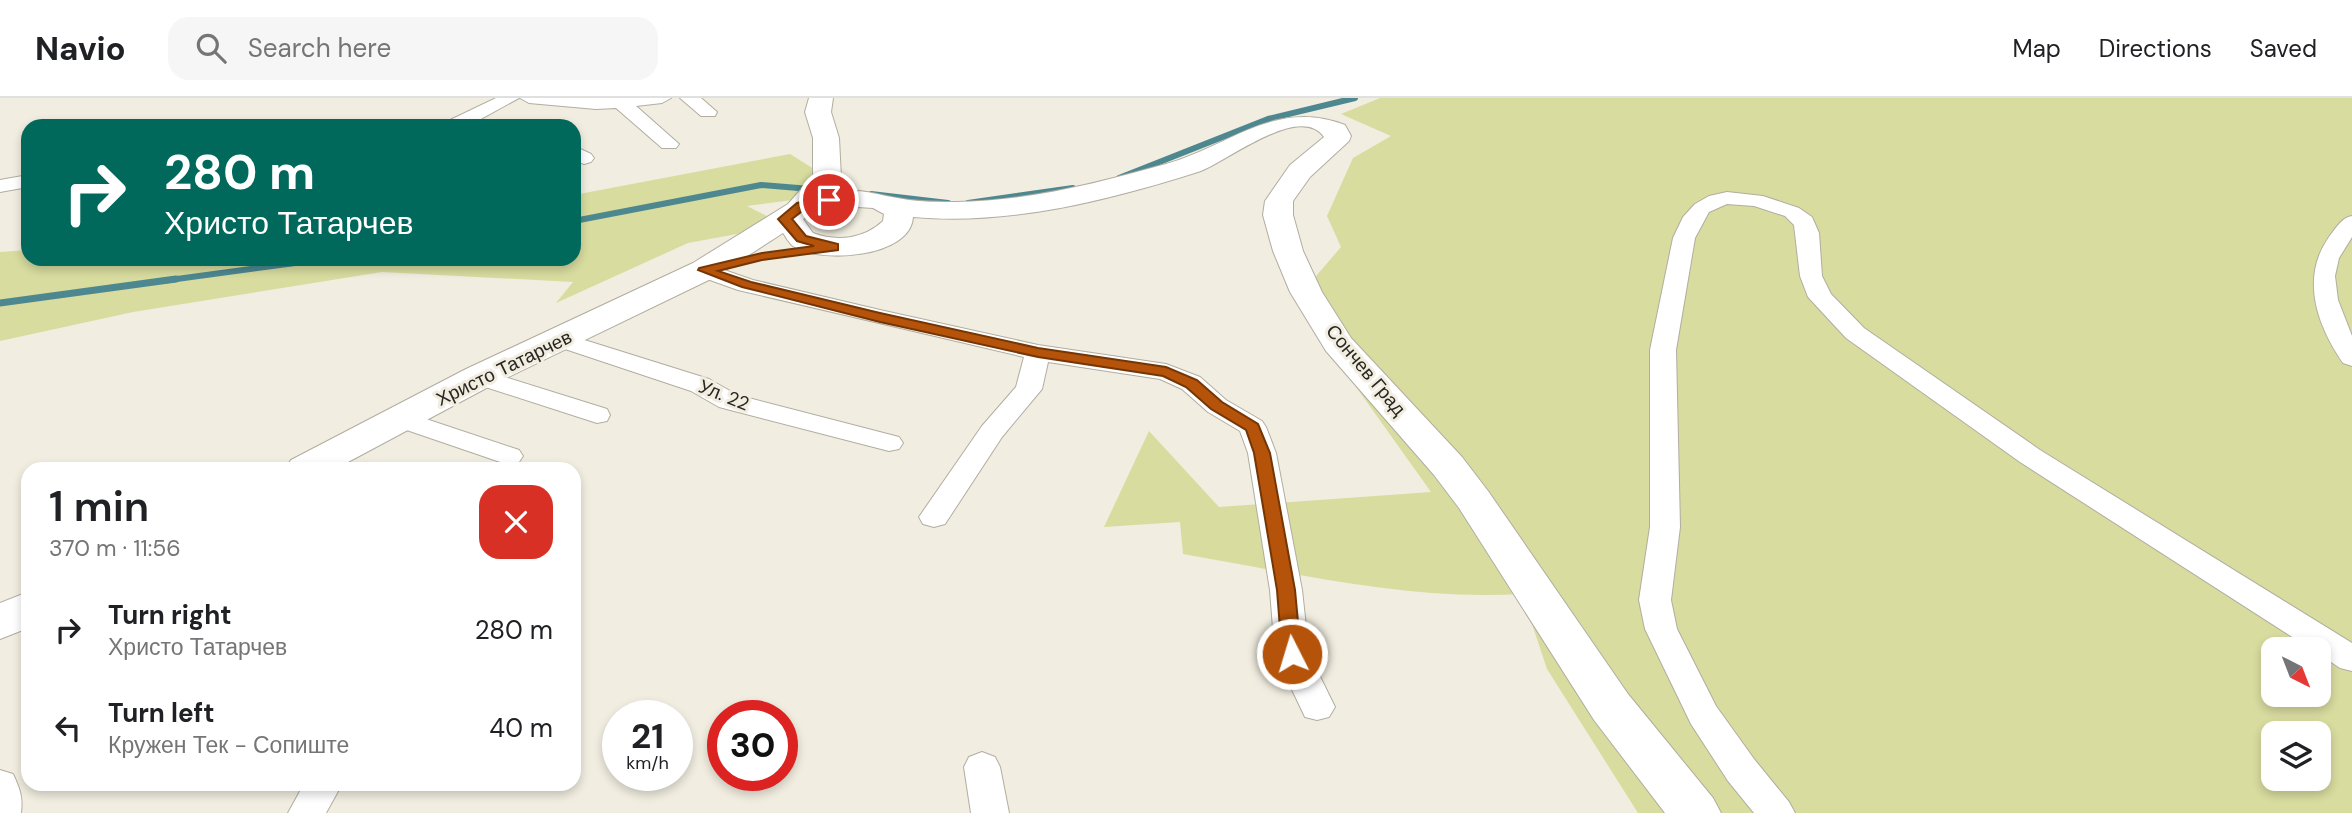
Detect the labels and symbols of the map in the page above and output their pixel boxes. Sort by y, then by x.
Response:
pin [799,170,859,230]
street label: Сончев Град [1320,319,1412,421]
street label: Христо Татарчев [432,324,576,412]
street label: Ул. 22 [695,374,753,416]
position arrow [1255,617,1329,691]
north arrow [2261,637,2331,707]
speed limit sign: 30 [707,700,798,791]

